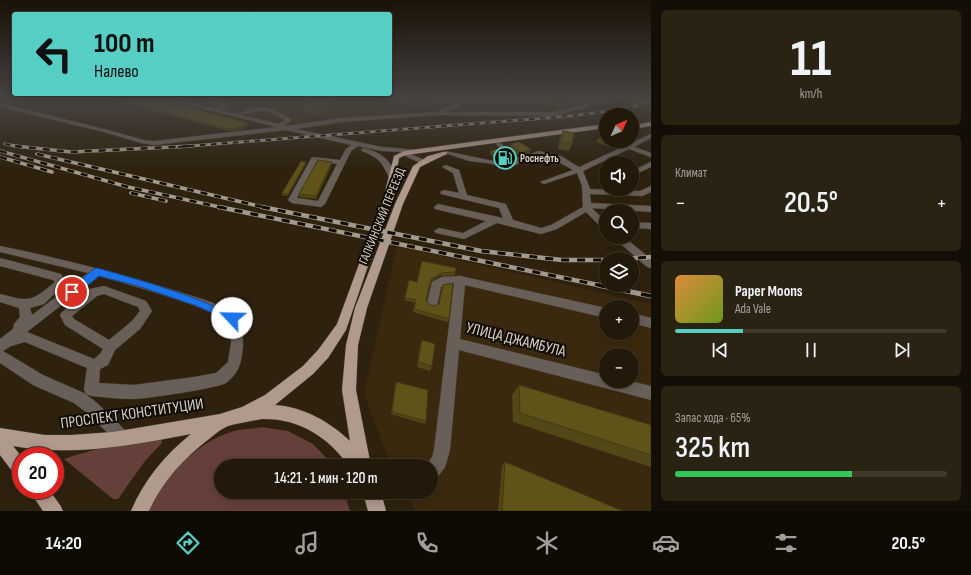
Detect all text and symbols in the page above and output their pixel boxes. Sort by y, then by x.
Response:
text: 100 m [94,27,155,60]
icon: left [28,28,80,80]
text: 11 [791,28,831,91]
text: Налево [94,61,139,82]
text: km/h [800,86,822,102]
north arrow [599,108,639,148]
map controls [599,108,639,388]
fuel station icon: Роснефть [492,145,518,171]
place label: Роснефть [520,152,559,165]
button: sound [599,156,639,196]
street label: ГАЛКИНСКИЙ ПЕРЕЕЗД [355,165,409,267]
text: Климат [675,165,707,181]
text: 20.5° [784,185,838,221]
text: − [675,190,686,217]
text: + [936,190,947,217]
button: search [599,204,639,244]
button: layers [599,252,639,292]
pin [55,275,89,309]
icon: arrive [61,281,83,303]
text: Paper Moons [735,282,803,301]
position arrow [211,297,253,339]
button: + [599,300,639,340]
text: Ada Vale [735,301,771,317]
street label: УЛИЦА ДЖАМБУЛА [464,318,568,362]
icon: previous [709,339,731,361]
icon: pause [800,339,822,361]
icon: next [891,339,913,361]
button: − [599,348,639,388]
street label: ПРОСПЕКТ КОНСТИТУЦИИ [59,395,205,433]
text: Запас хода · 65% [675,410,751,426]
text: 325 km [675,430,750,466]
speed limit sign: 20 [12,447,64,499]
text: 14:21 · 1 мин · 120 m [274,469,378,488]
icon: directions [174,529,202,557]
icon: music [293,529,321,557]
icon: phone [413,529,441,557]
icon: climate [533,529,561,557]
icon: car [652,529,680,557]
icon: filters [772,529,800,557]
text: 14:20 [46,533,82,554]
text: 20.5° [891,533,925,554]

